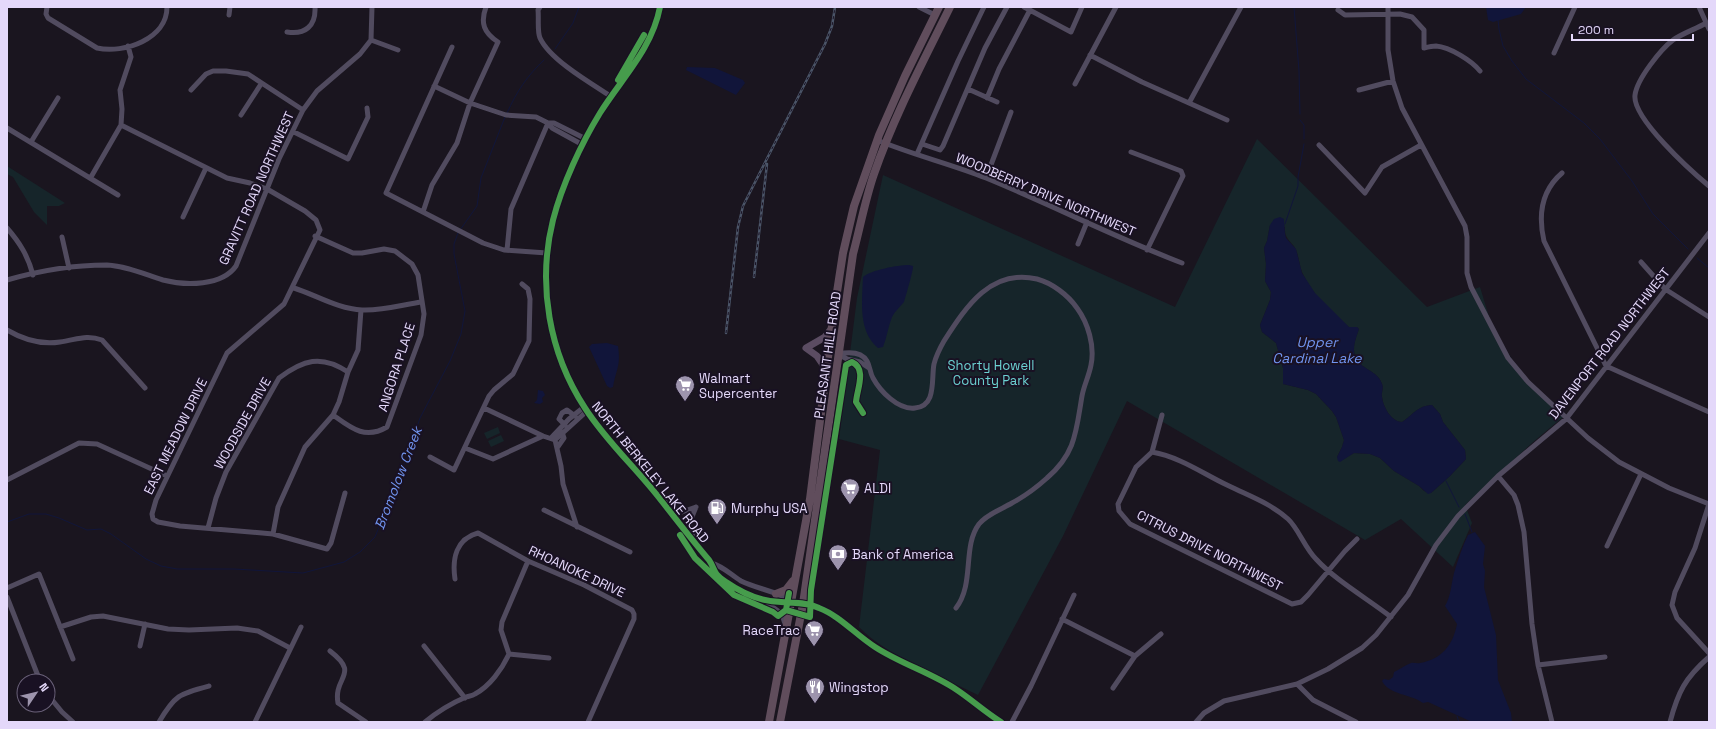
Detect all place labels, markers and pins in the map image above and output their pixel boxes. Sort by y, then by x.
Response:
place label: Walmart Supercenter [699,370,777,402]
supermarket icon: Walmart Supercenter [674,374,696,402]
supermarket icon: ALDI [839,477,861,505]
place label: ALDI [864,480,891,497]
fuel station icon: Murphy USA [706,497,728,525]
place label: Murphy USA [731,500,807,517]
bank icon: Bank of America [827,543,849,571]
place label: Bank of America [852,546,954,563]
supermarket icon: RaceTrac [803,619,825,647]
place label: RaceTrac [743,622,800,639]
restaurant icon: Wingstop [804,676,826,704]
place label: Wingstop [829,679,889,696]

